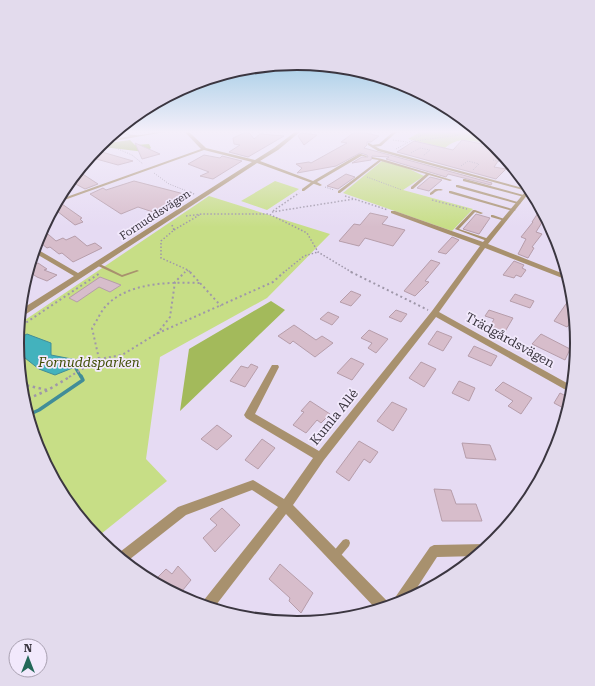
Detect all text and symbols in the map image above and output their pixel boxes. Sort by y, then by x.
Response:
street label: Fornuddsvägen [117,187,193,243]
street label: Trädgårdsvägen [463,309,558,371]
park label: Fornuddsparken [37,355,140,370]
street label: Kumla Allé [307,386,361,448]
north arrow [8,638,48,678]
text: N [24,642,33,655]

